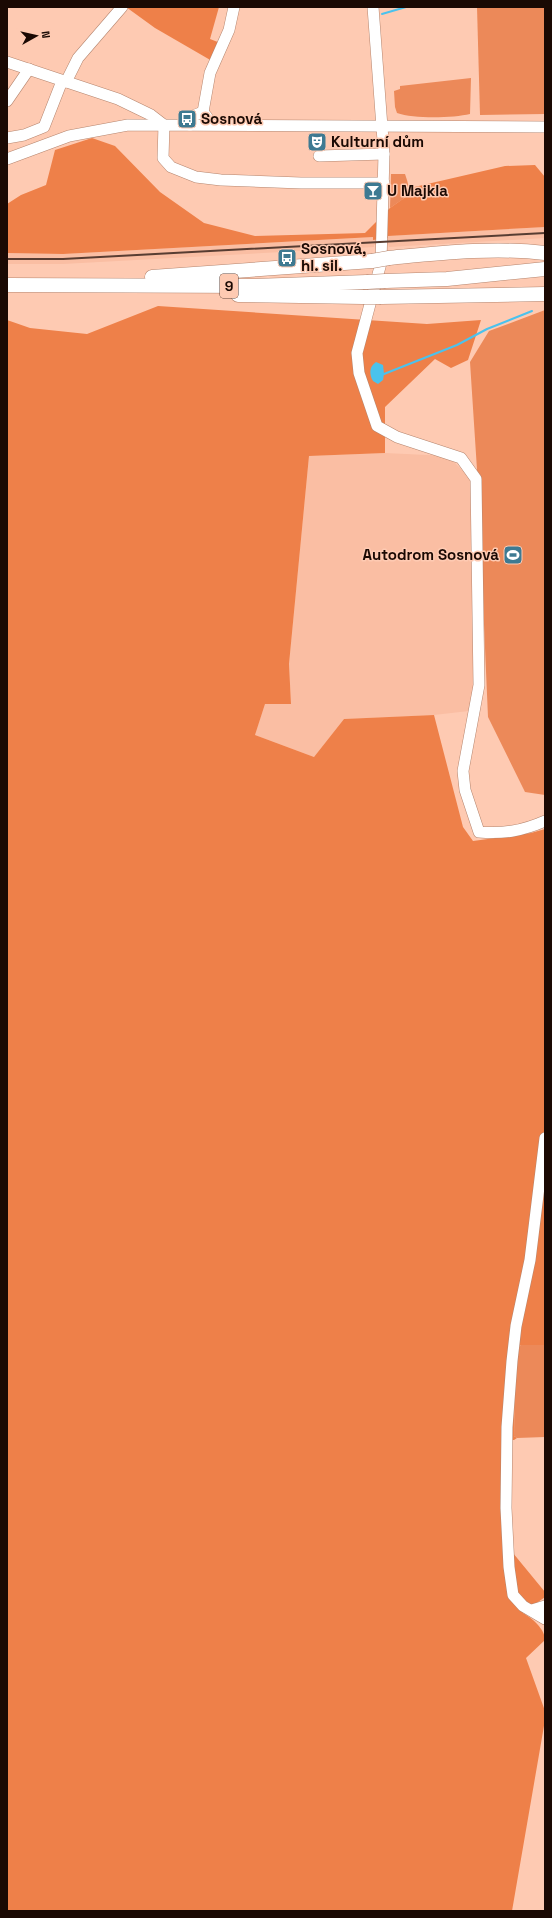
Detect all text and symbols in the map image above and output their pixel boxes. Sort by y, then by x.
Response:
north arrow [16,16,56,56]
text: N [38,30,53,39]
bus stop icon: Sosnová [176,108,198,130]
place label: Sosnová [201,109,262,128]
theatre icon: Kulturní dům [306,131,328,153]
place label: Kulturní dům [331,132,424,151]
bar icon: U Majkla [362,180,384,202]
place label: U Majkla [387,181,448,200]
place label: Sosnová, hl. sil. [301,239,366,275]
bus stop icon: Sosnová, hl. sil. [276,247,298,269]
road number: 9 [220,274,238,298]
sports icon: Autodrom Sosnová [502,544,524,566]
place label: Autodrom Sosnová [362,545,499,564]

